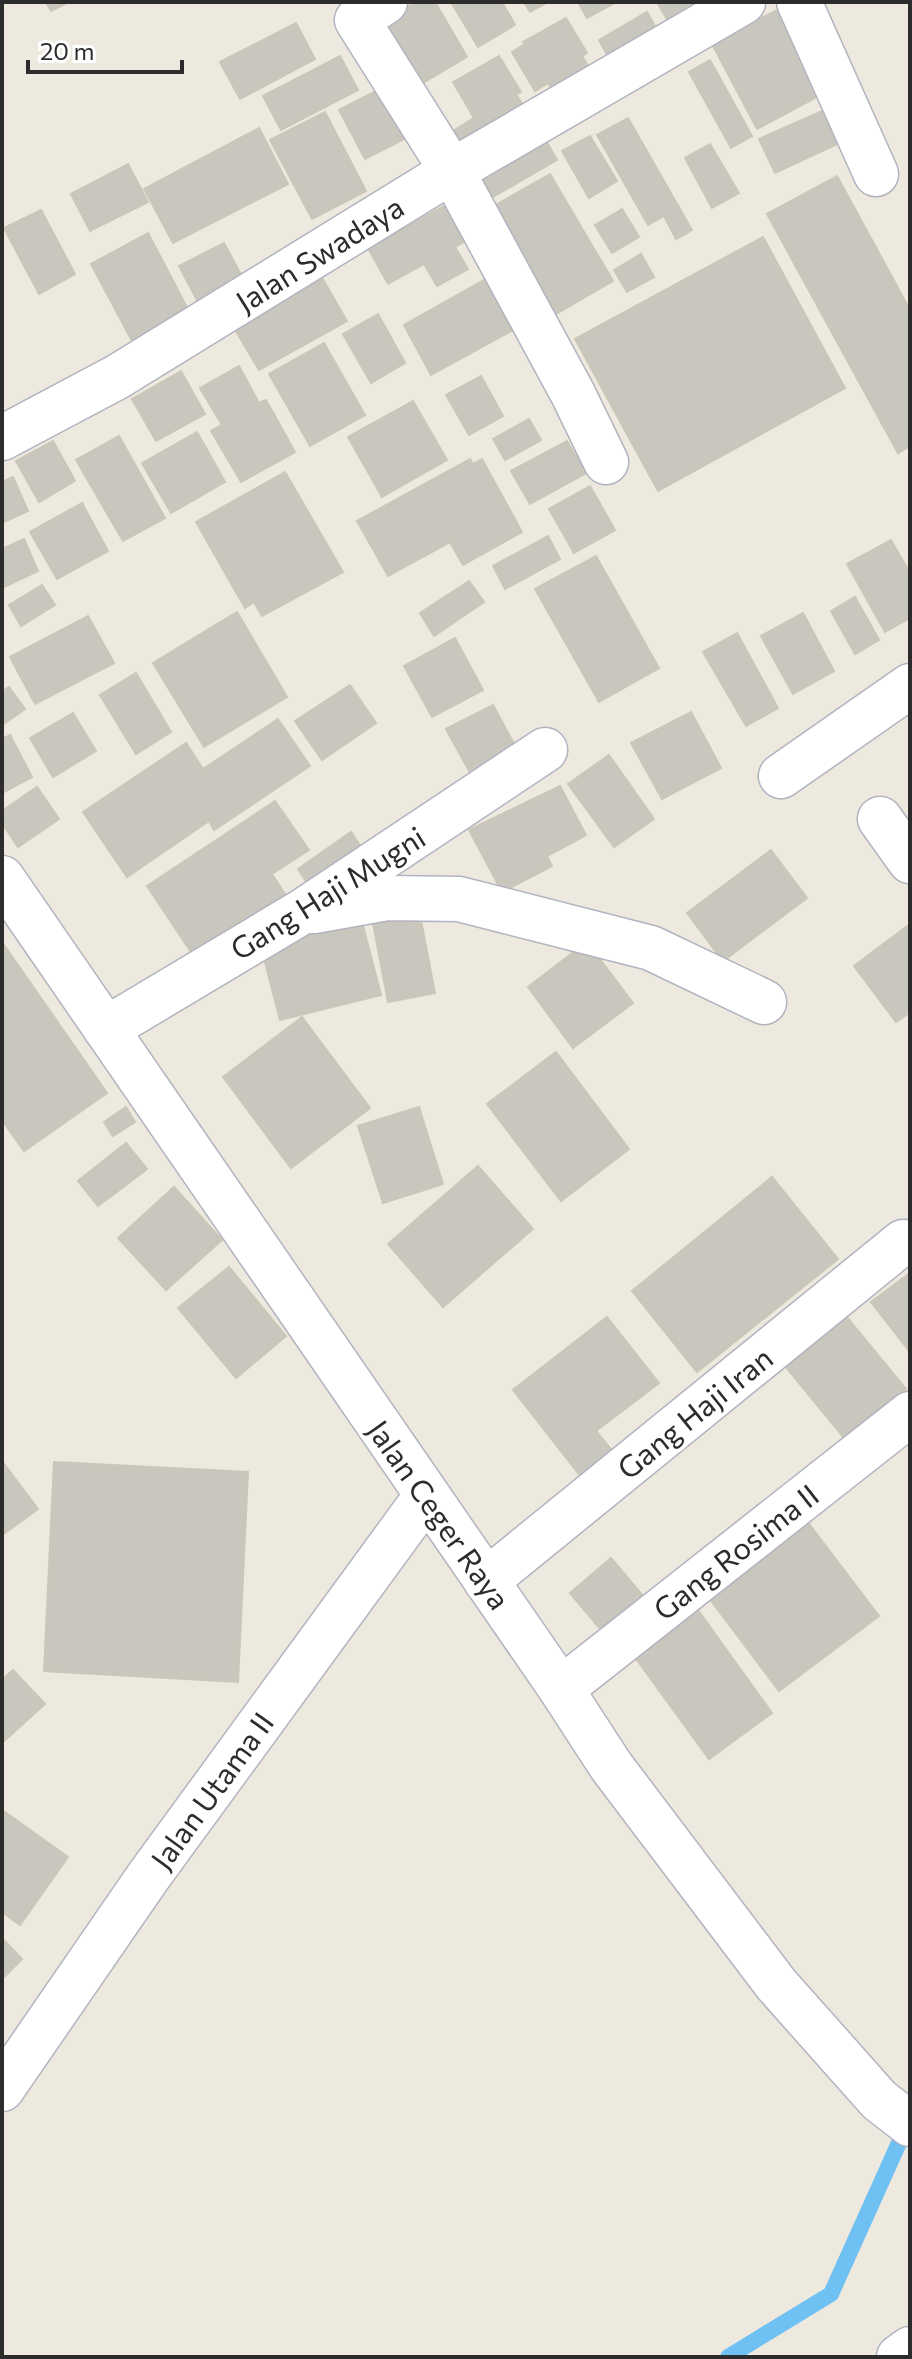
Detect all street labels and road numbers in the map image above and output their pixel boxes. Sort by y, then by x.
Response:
street label: Jalan Swadaya [228,187,410,319]
street label: Gang Haji Mugni [223,817,431,967]
street label: Gang Haji Iran [609,1338,779,1486]
street label: Jalan Ceger Raya [361,1412,519,1616]
street label: Gang Rosima II [645,1475,825,1627]
street label: Jalan Utama II [142,1704,280,1876]

